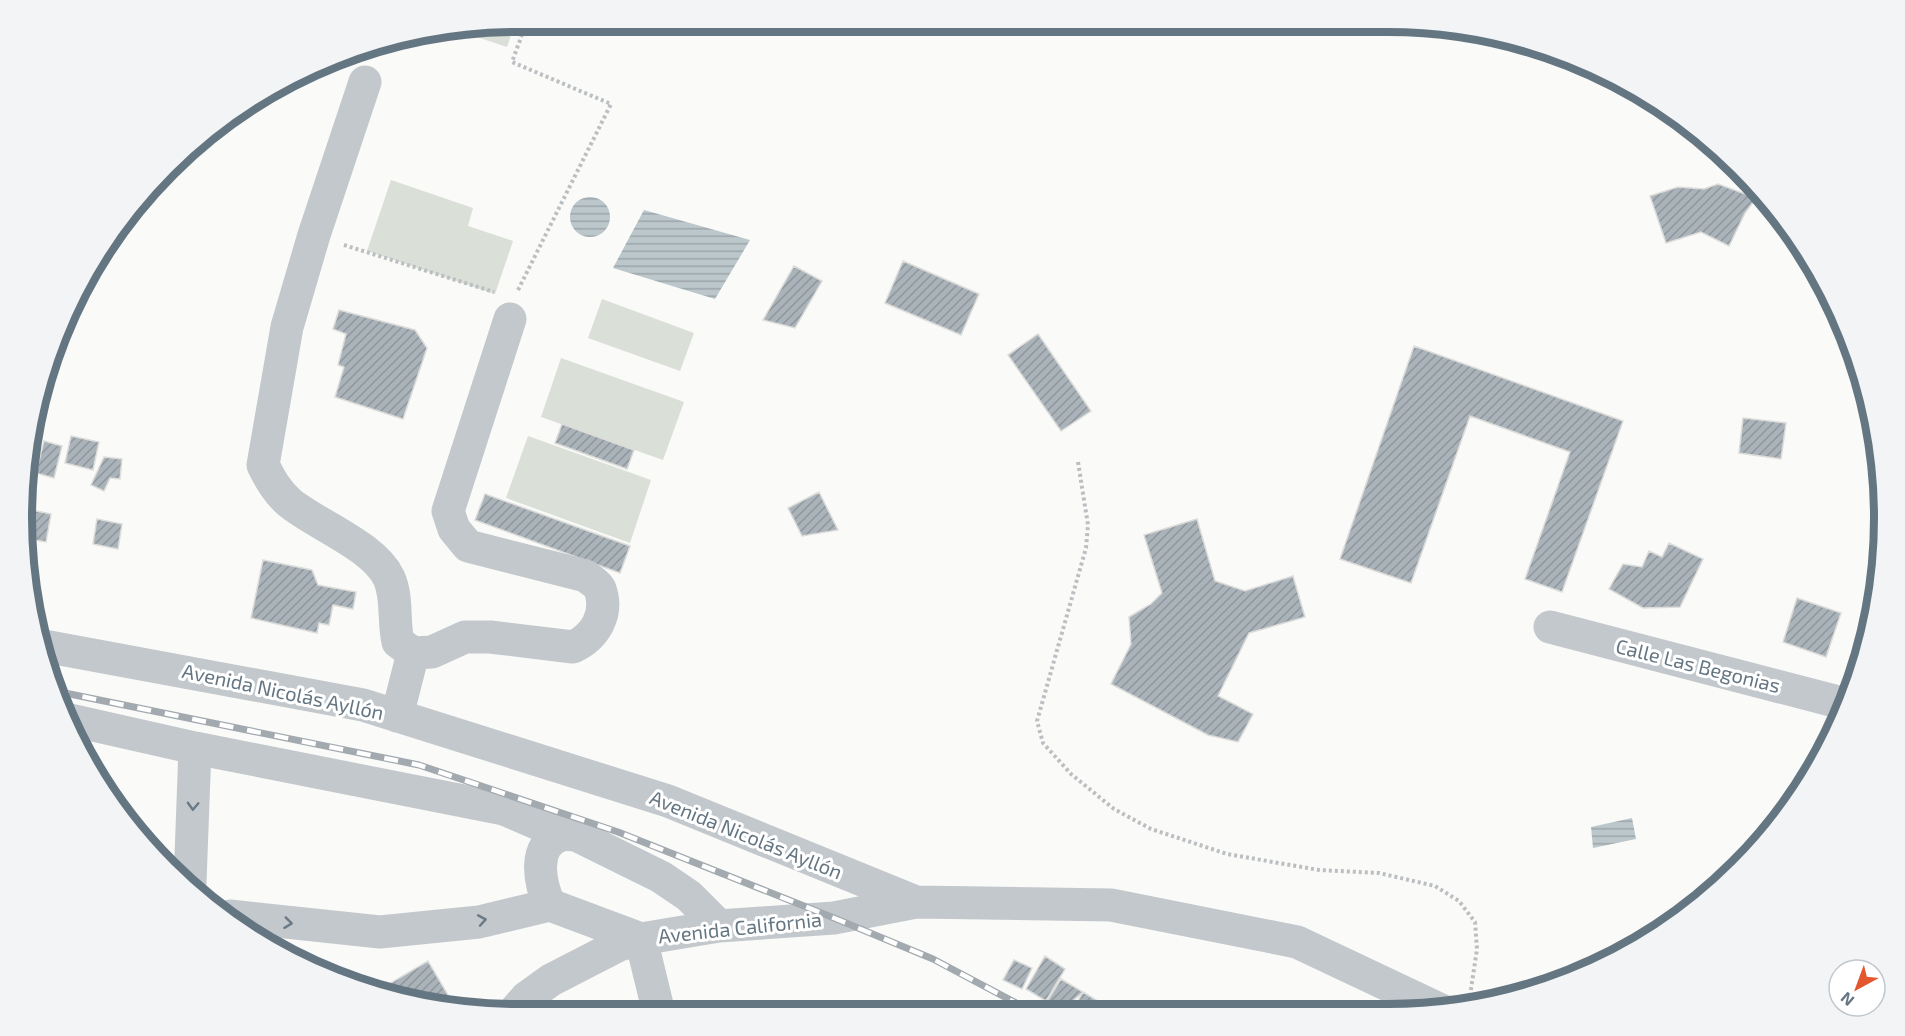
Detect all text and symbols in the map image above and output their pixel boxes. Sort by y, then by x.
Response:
street label: Calle Las Begonias [1614,633,1783,697]
street label: Avenida Nicolás Ayllón [180,658,386,724]
street label: Avenida Nicolás Ayllón [647,784,846,884]
one-way arrow [187,802,200,811]
street label: Avenida California [657,906,823,948]
one-way arrow [477,914,487,927]
one-way arrow [284,916,293,929]
north arrow [1827,958,1887,1018]
text: N [1836,989,1857,1011]

